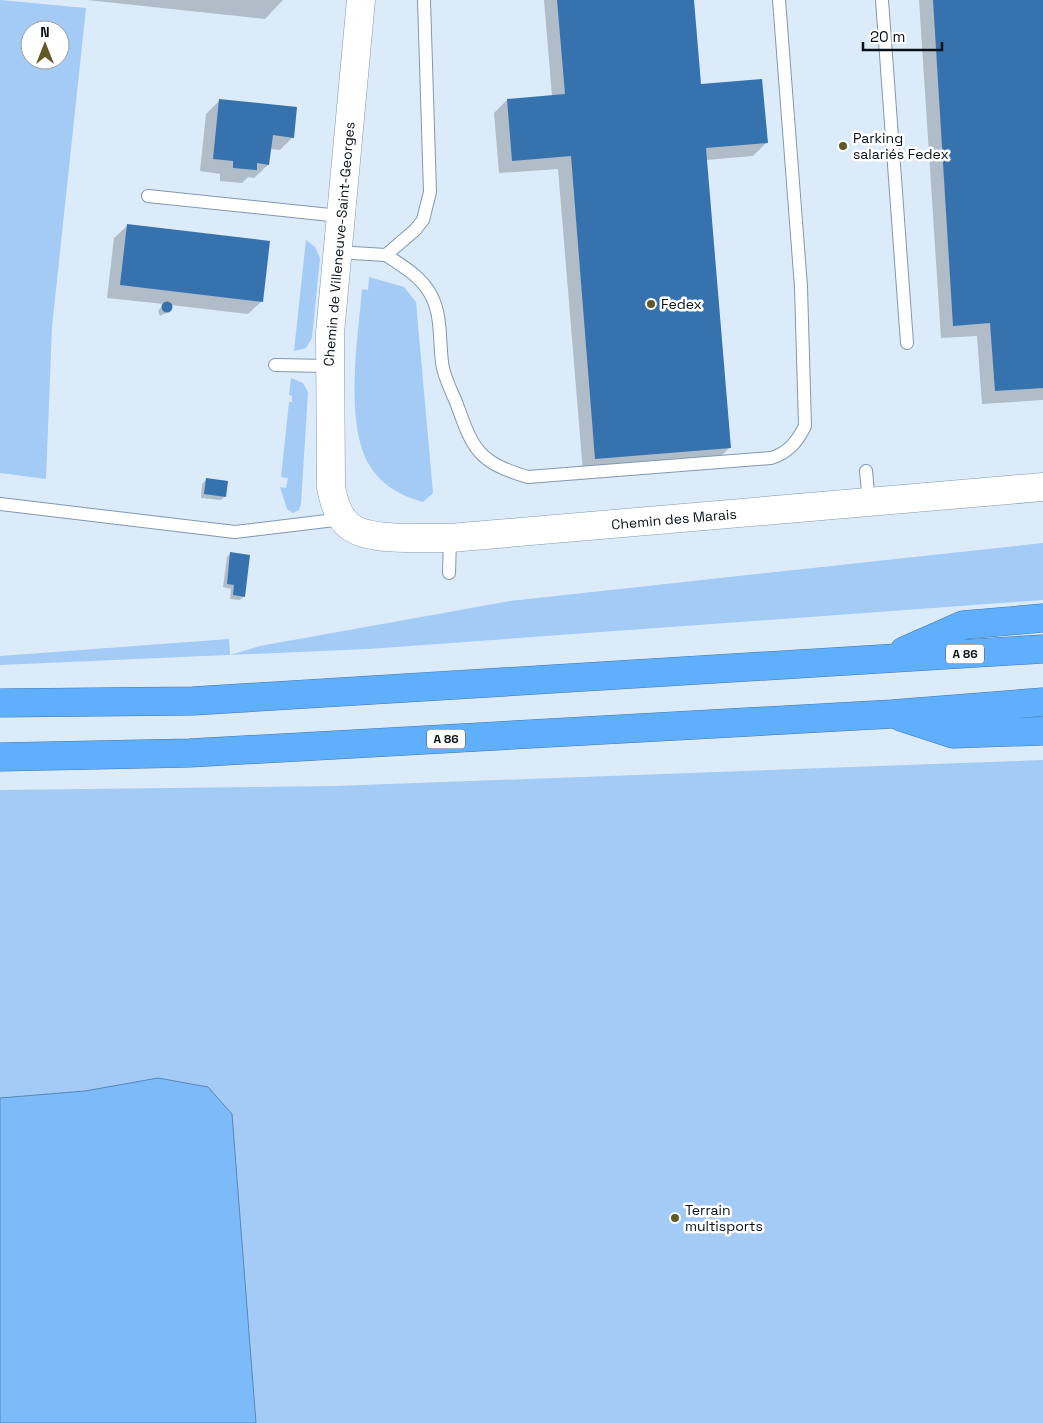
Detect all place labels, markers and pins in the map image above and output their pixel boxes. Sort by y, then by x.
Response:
place label: Parking salariés Fedex [853,129,949,163]
marker: Parking salariés Fedex [837,140,849,152]
place label: Fedex [661,295,702,313]
marker: Fedex [645,298,657,310]
place label: Terrain multisports [685,1201,763,1235]
marker: Terrain multisports [669,1212,681,1224]

